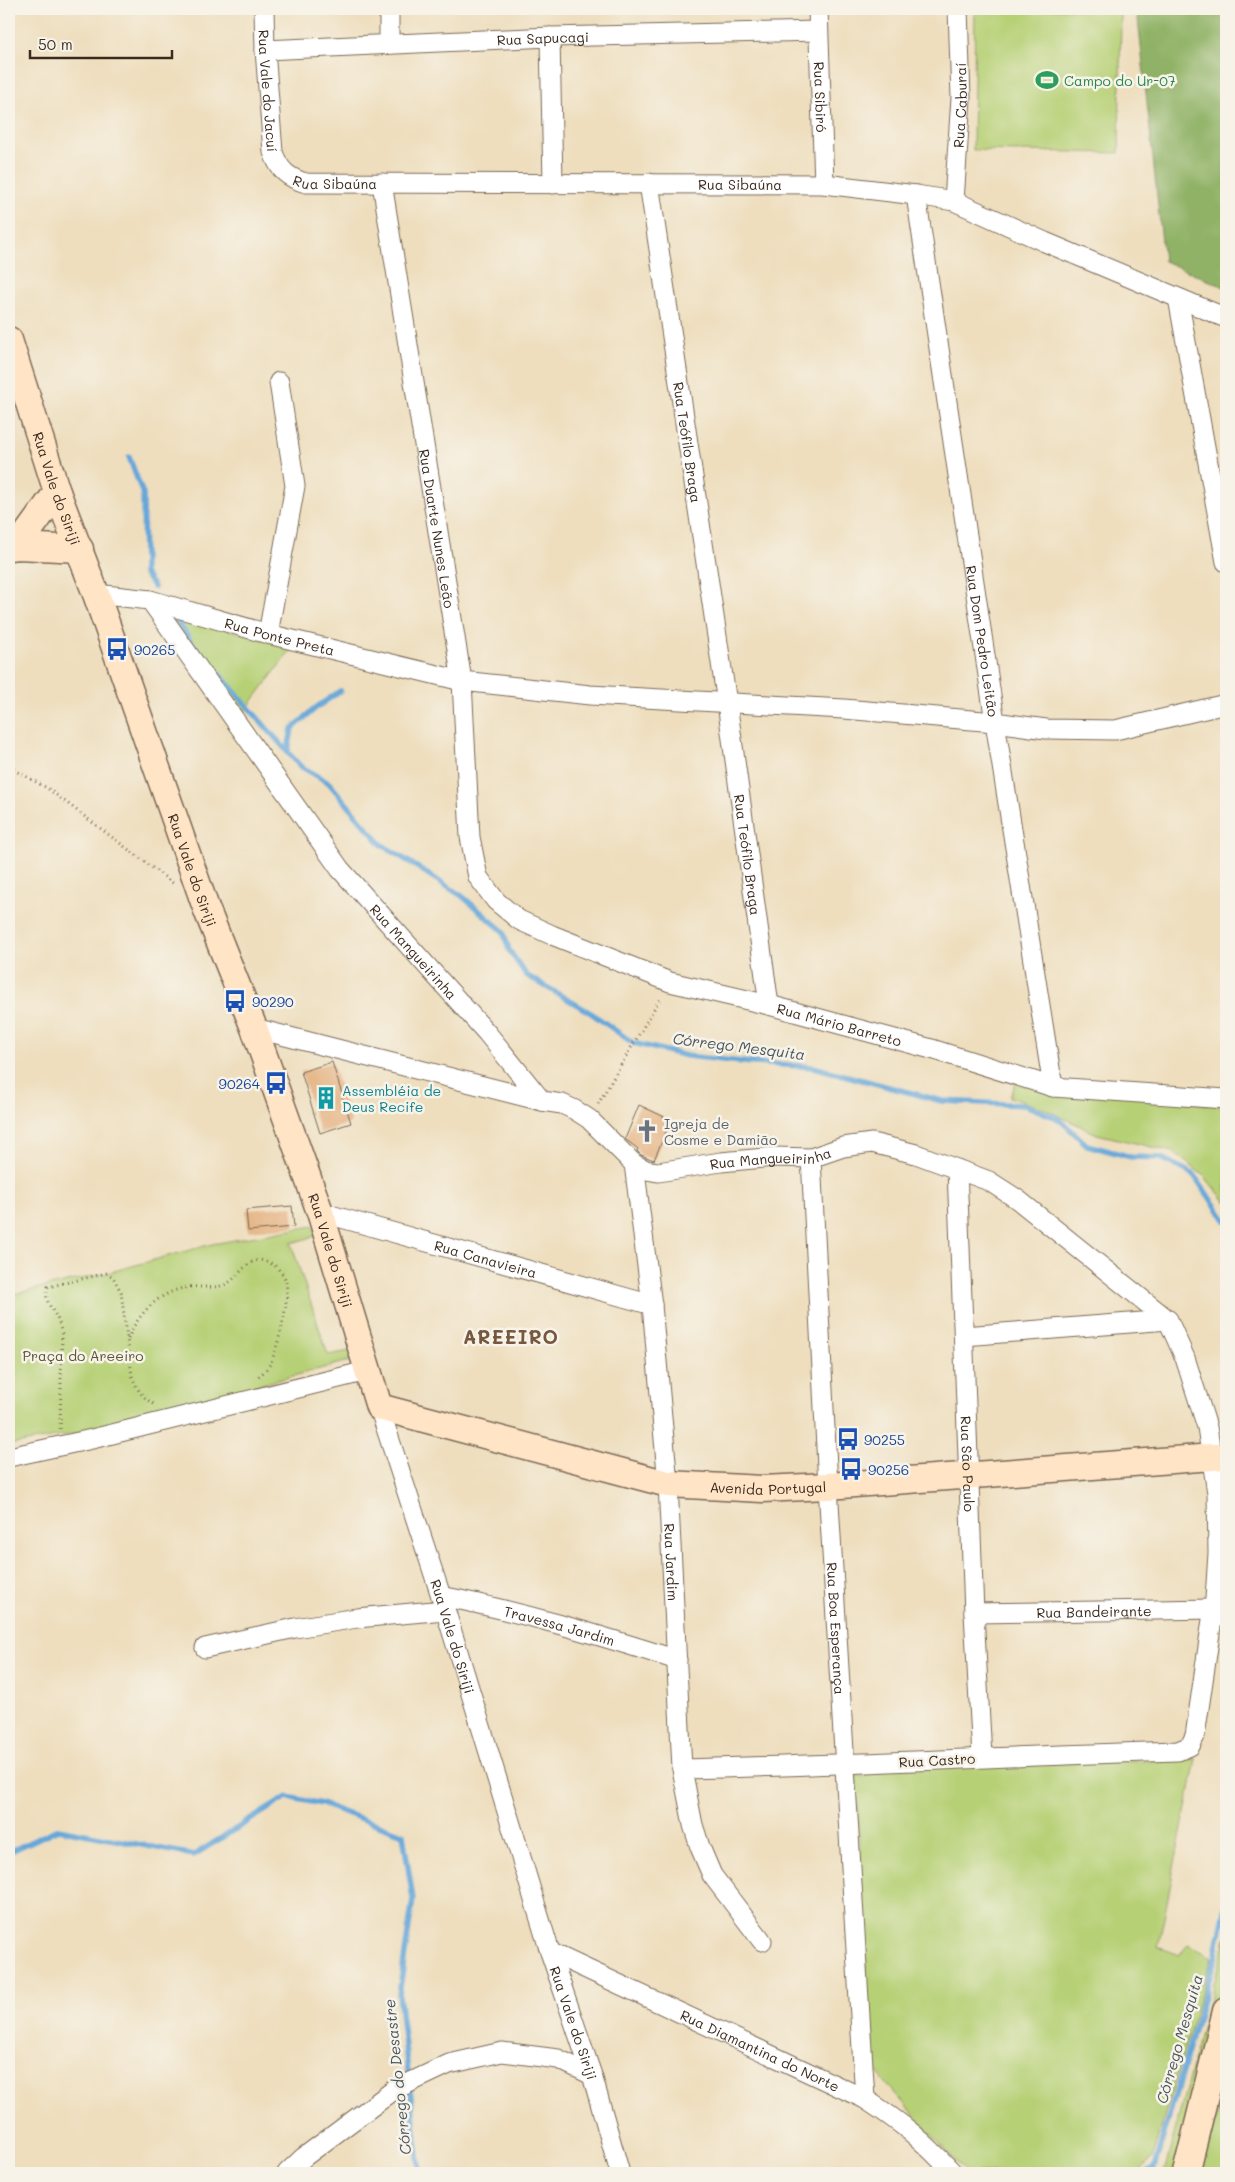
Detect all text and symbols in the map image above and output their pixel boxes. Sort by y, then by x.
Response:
street label: Rua Sapucagi [496,27,589,49]
scale bar [30,28,172,60]
street label: Rua Vale do Jacuí [255,29,282,153]
text: 50 m [38,34,73,54]
street label: Rua Sibiró [810,61,832,133]
street label: Rua Caburaí [948,62,971,148]
sports icon: Campo do Ur-07 [1034,67,1060,93]
place label: Campo do Ur-07 [1064,71,1176,90]
street label: Rua Sibaúna [290,170,377,193]
street label: Rua Sibaúna [698,174,782,193]
street label: Rua Teófilo Braga [669,380,706,504]
street label: Rua Vale do Siriji [29,429,86,548]
street label: Rua Duarte Nunes Leão [415,448,460,610]
street label: Rua Dom Pedro Leitão [962,564,1004,718]
street label: Rua Ponte Preta [222,613,337,659]
bus stop icon: 90265 [104,636,130,662]
place label: 90265 [134,640,175,659]
street label: Rua Teófilo Braga [730,793,766,916]
street label: Rua Vale do Siriji [164,811,222,929]
street label: Rua Mangueirinha [366,900,462,1003]
bus stop icon: 90290 [222,988,248,1014]
place label: 90290 [252,992,294,1011]
street label: Rua Mário Barreto [775,998,904,1050]
water label: Córrego Mesquita [672,1028,806,1064]
bus stop icon: 90264 [263,1070,289,1096]
place label: 90264 [219,1074,261,1093]
place label: Assembléia de Deus Recife [342,1081,441,1116]
building icon: Assembléia de Deus Recife [313,1085,339,1111]
place label: Igreja de Cosme e Damião [664,1114,777,1149]
church icon: Igreja de Cosme e Damião [634,1118,660,1144]
street label: Rua Mangueirinha [708,1142,833,1173]
street label: Rua Vale do Siriji [305,1191,358,1310]
street label: Rua Canavieira [432,1235,539,1282]
district label: AREEIRO [463,1324,559,1349]
park label: Praça do Areeiro [22,1346,144,1365]
street label: Rua São Paulo [957,1415,980,1512]
bus stop icon: 90255 [835,1426,861,1452]
place label: 90255 [864,1430,905,1449]
bus stop icon: 90256 [838,1456,864,1482]
place label: 90256 [868,1460,909,1479]
street label: Avenida Portugal [709,1477,827,1499]
street label: Rua Jardim [660,1523,683,1601]
street label: Rua Boa Esperança [823,1561,850,1695]
street label: Rua Vale do Siriji [427,1577,480,1696]
street label: Travessa Jardim [502,1601,617,1650]
street label: Rua Bandeirante [1036,1601,1152,1621]
street label: Rua Castro [898,1749,976,1771]
street label: Rua Vale do Siriji [546,1964,602,2082]
water label: Córrego Mesquita [1151,1972,1207,2106]
water label: Córrego do Desastre [379,1998,415,2156]
street label: Rua Diamantina do Norte [677,2005,843,2095]

